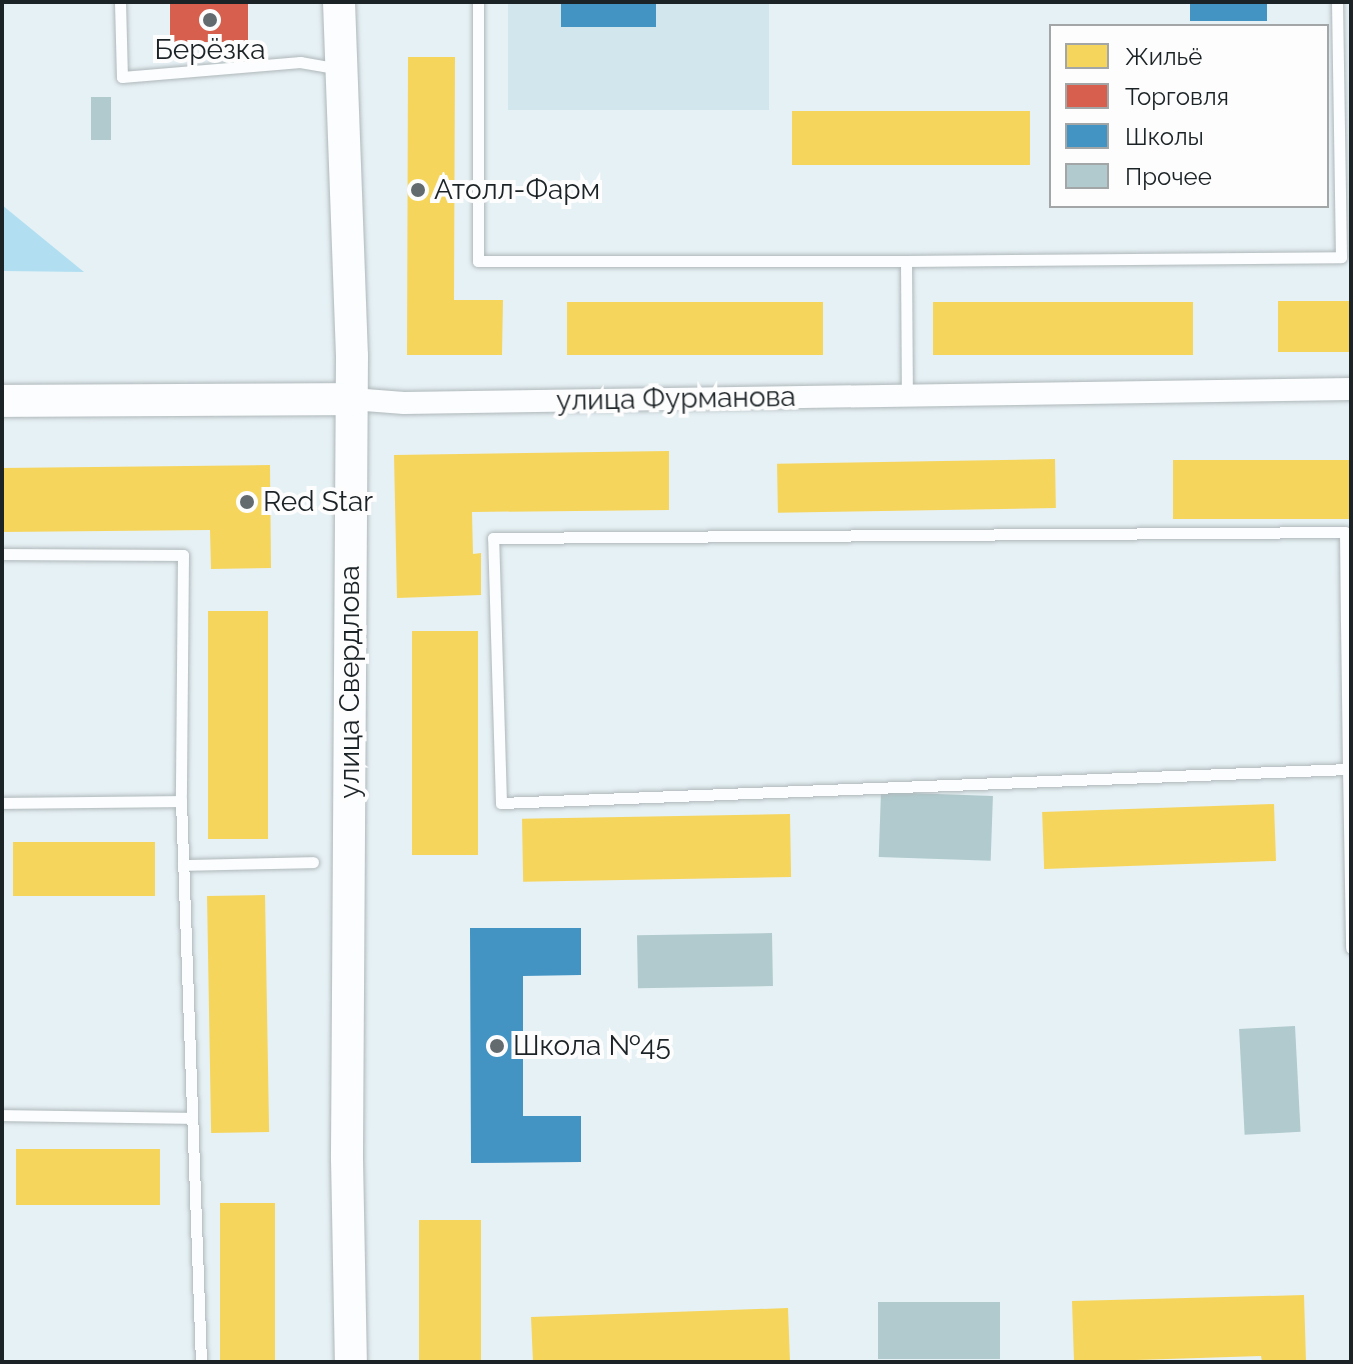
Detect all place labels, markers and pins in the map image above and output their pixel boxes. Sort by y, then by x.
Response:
marker: Берёзка [201,11,219,29]
place label: Берёзка [154,33,266,67]
place label: Атолл-Фарм [434,173,600,207]
marker: Атолл-Фарм [409,181,427,199]
place label: Red Star [263,485,373,519]
marker: Red Star [238,493,256,511]
place label: Школа №45 [513,1029,671,1063]
marker: Школа №45 [488,1037,506,1055]

